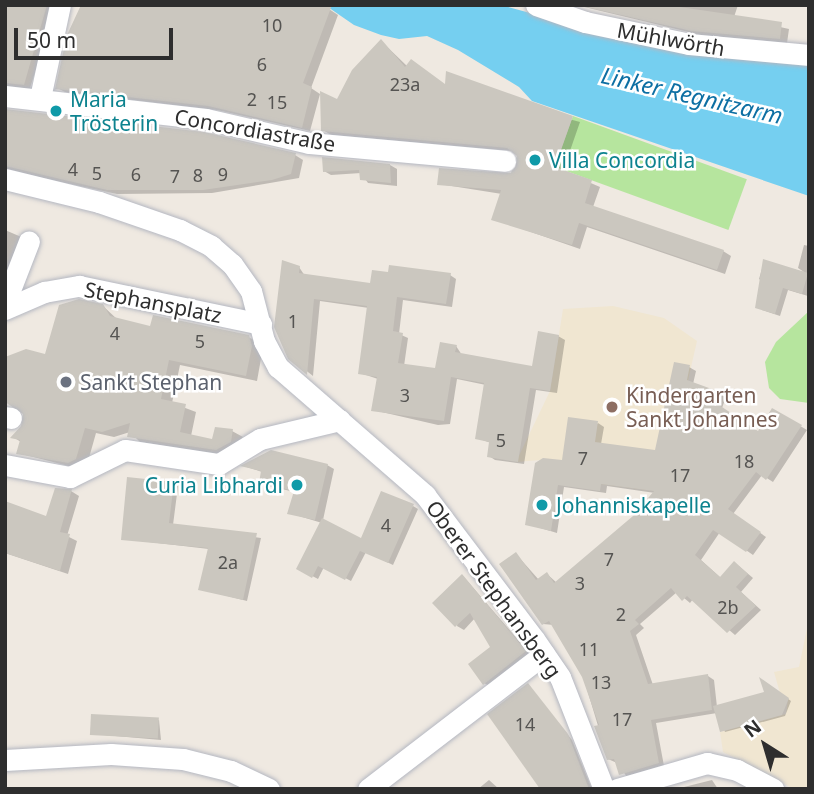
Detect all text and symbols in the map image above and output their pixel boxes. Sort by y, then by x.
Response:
scale bar [18,14,177,58]
house number: 10 [262,14,282,36]
street label: Mühlwörth [615,17,727,61]
text: 50 m [27,26,76,54]
house number: 6 [257,53,267,75]
water label: Linker Regnitzarm [599,61,785,129]
house number: 23a [390,73,420,95]
place label: Maria Trösterin [70,86,158,136]
house number: 2 [247,88,257,110]
house number: 15 [267,91,287,113]
marker: Maria Trösterin [48,103,64,119]
street label: Concordiastraße [173,103,337,157]
place label: Villa Concordia [549,147,695,173]
marker: Villa Concordia [527,152,543,168]
house number: 4 [68,158,78,180]
house number: 5 [92,162,102,184]
house number: 6 [131,163,141,185]
house number: 9 [218,163,228,185]
house number: 8 [193,164,203,186]
house number: 7 [170,165,180,187]
street label: Stephansplatz [82,276,224,328]
house number: 1 [288,310,298,332]
house number: 4 [110,322,120,344]
house number: 5 [195,330,205,352]
place label: Sankt Stephan [80,369,222,395]
marker: Sankt Stephan [58,374,74,390]
place label: Kindergarten Sankt Johannes [626,382,778,432]
house number: 3 [400,384,410,406]
marker: Kindergarten Sankt Johannes [604,399,620,415]
house number: 5 [496,429,506,451]
house number: 7 [578,447,588,469]
house number: 18 [734,450,754,472]
house number: 17 [670,464,690,486]
place label: Curia Libhardi [145,472,283,498]
marker: Curia Libhardi [289,477,305,493]
place label: Johanniskapelle [556,492,711,518]
street label: Oberer Stephansberg [421,495,567,683]
marker: Johanniskapelle [534,497,550,513]
house number: 4 [381,514,391,536]
house number: 7 [604,548,614,570]
house number: 2a [218,551,238,573]
house number: 3 [575,572,585,594]
house number: 2b [717,596,739,618]
house number: 2 [616,603,626,625]
house number: 11 [579,638,599,660]
house number: 13 [591,671,611,693]
house number: 17 [612,708,632,730]
north arrow [730,710,800,780]
house number: 14 [515,713,535,735]
text: N [738,713,766,743]

